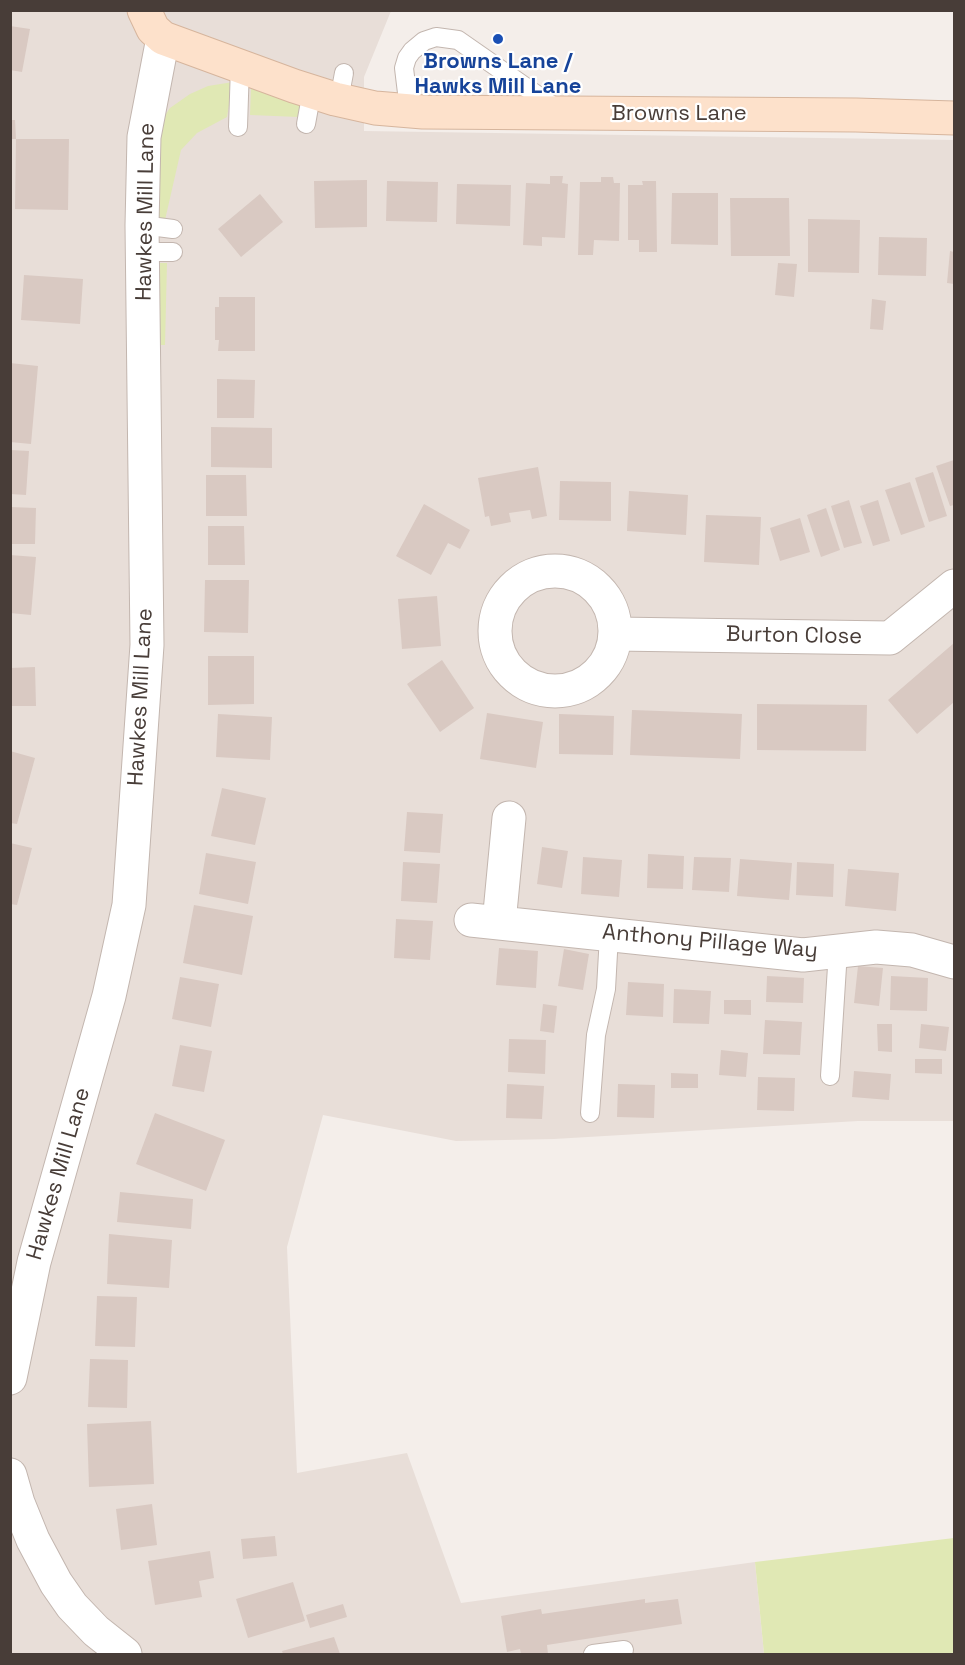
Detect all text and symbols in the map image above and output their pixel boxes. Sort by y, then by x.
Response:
marker: Browns Lane / Hawks Mill Lane [491,32,505,46]
place label: Browns Lane / Hawks Mill Lane [414,49,582,100]
street label: Browns Lane [611,101,747,127]
street label: Hawkes Mill Lane [131,123,161,301]
street label: Hawkes Mill Lane [123,607,159,787]
street label: Burton Close [726,622,862,650]
street label: Anthony Pillage Way [601,919,819,965]
street label: Hawkes Mill Lane [22,1085,96,1263]

